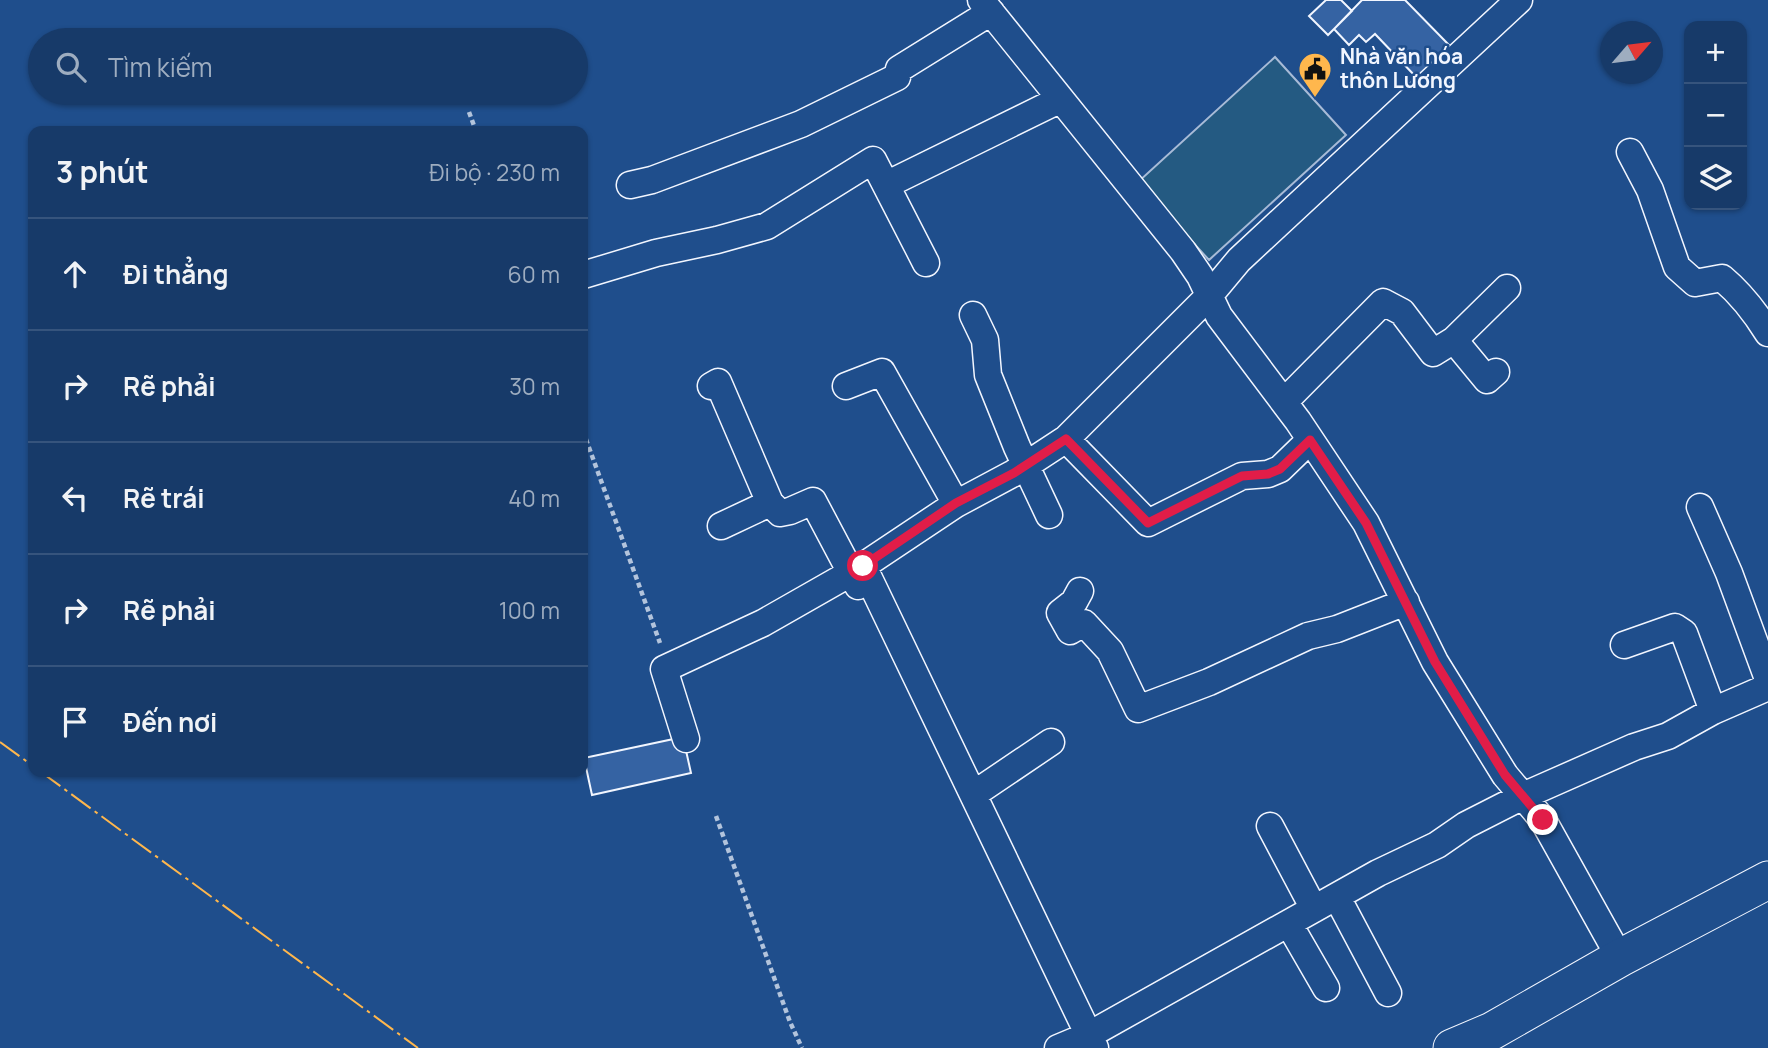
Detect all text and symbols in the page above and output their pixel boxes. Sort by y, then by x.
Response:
north arrow [1600,21,1663,84]
map controls [1684,21,1747,210]
button: + [1684,21,1747,84]
search box [28,28,588,105]
place label: Nhà văn hóa thôn Lương [1340,42,1463,94]
icon: search [52,48,90,86]
text: Tìm kiếm [108,49,213,85]
public building icon: Nhà văn hóa thôn Lương [1296,50,1334,99]
button: − [1684,84,1747,147]
button: layers [1684,147,1747,210]
text: 3 phút [56,151,148,192]
text: Đi bộ · 230 m [429,156,560,188]
icon: ahead [56,255,94,293]
text: Đi thẳng [123,256,229,292]
text: 60 m [508,258,560,290]
icon: right [56,367,94,405]
text: Rẽ phải [123,368,216,404]
text: 30 m [509,370,560,402]
icon: left [56,479,94,517]
text: Rẽ trái [123,480,205,516]
text: 40 m [508,482,560,514]
route start [847,550,878,581]
icon: right [56,591,94,629]
text: Rẽ phải [123,592,216,628]
text: 100 m [499,594,560,626]
icon: arrive [56,703,94,741]
text: Đến nơi [123,704,217,740]
route end [1527,804,1558,835]

